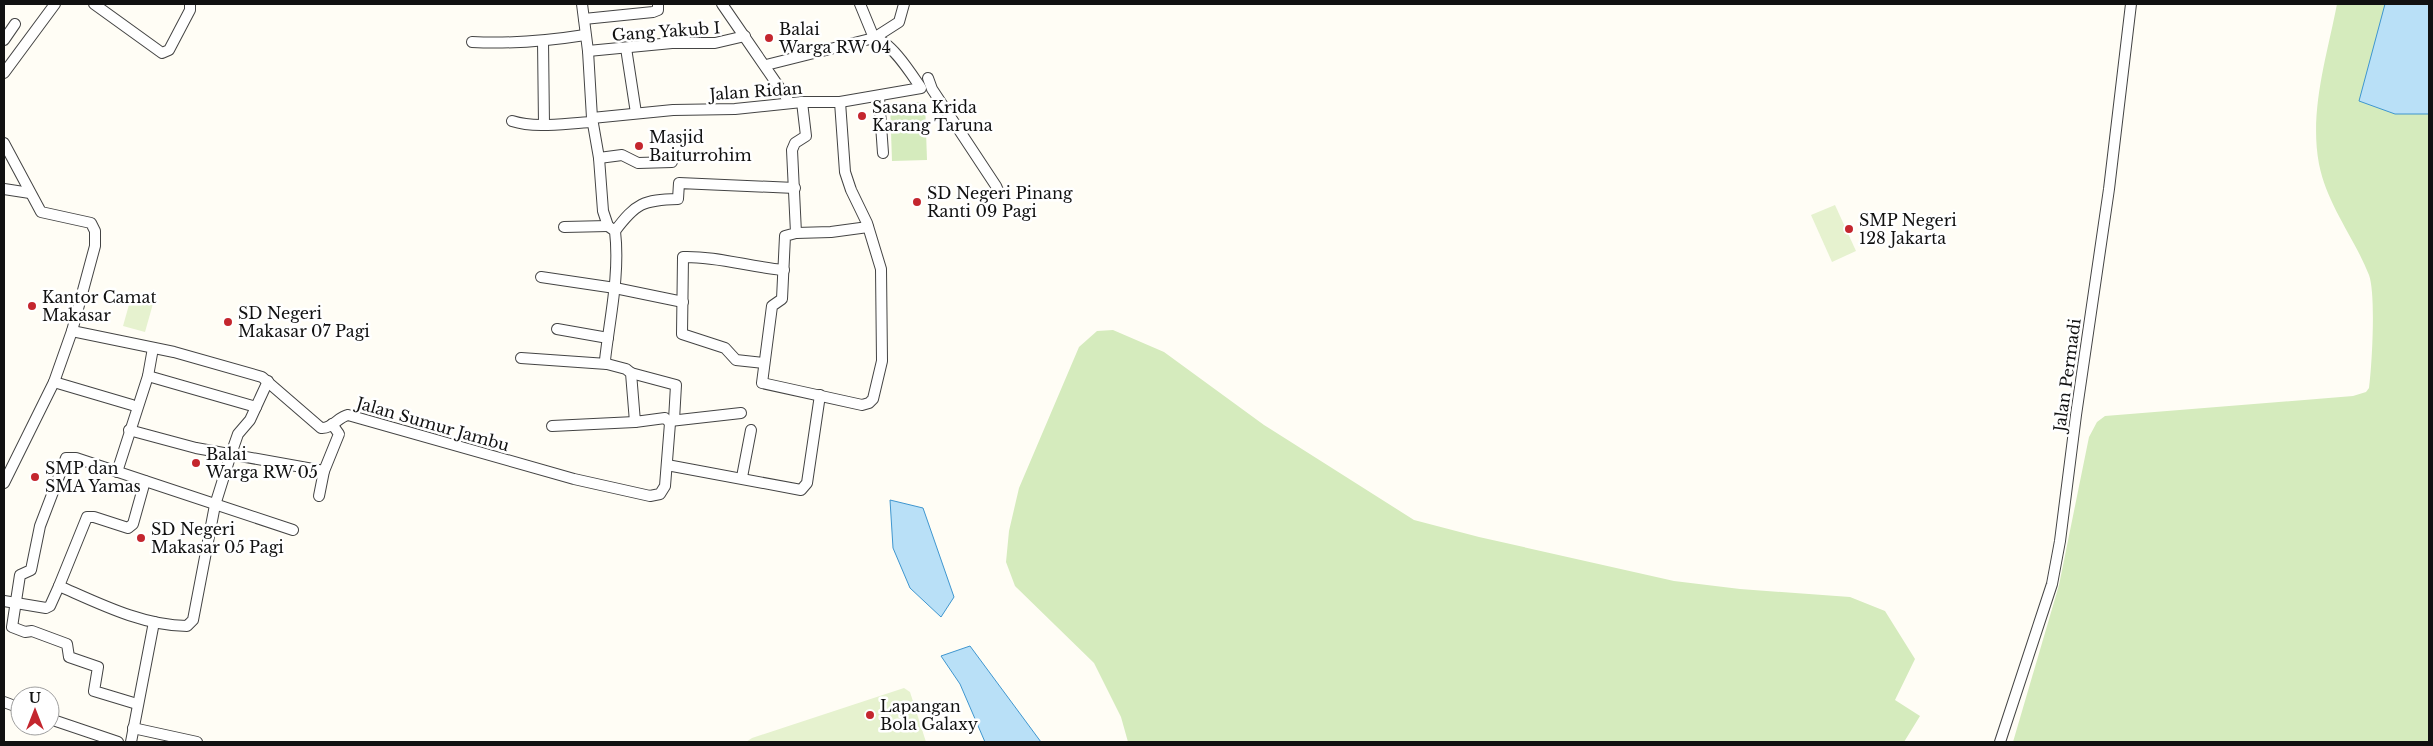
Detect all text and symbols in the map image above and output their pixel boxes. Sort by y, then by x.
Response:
street label: Gang Yakub I [611,17,721,45]
place label: Balai Warga RW 04 [778,19,891,57]
marker: Balai Warga RW 04 [763,32,775,44]
street label: Jalan Ridan [707,78,803,104]
place label: Sasana Krida Karang Taruna [872,97,993,135]
marker: Sasana Krida Karang Taruna [856,110,868,122]
place label: Masjid Baiturrohim [649,127,752,165]
marker: Masjid Baiturrohim [633,140,645,152]
place label: SD Negeri Pinang Ranti 09 Pagi [927,183,1073,221]
marker: SD Negeri Pinang Ranti 09 Pagi [911,196,923,208]
place label: SMP Negeri 128 Jakarta [1859,210,1957,248]
marker: SMP Negeri 128 Jakarta [1843,223,1855,235]
place label: Kantor Camat Makasar [42,287,156,325]
marker: Kantor Camat Makasar [26,300,38,312]
place label: SD Negeri Makasar 07 Pagi [238,303,370,341]
marker: SD Negeri Makasar 07 Pagi [222,316,234,328]
street label: Jalan Permadi [2049,317,2085,435]
street label: Jalan Sumur Jambu [352,392,512,455]
place label: Balai Warga RW 05 [205,444,318,482]
marker: Balai Warga RW 05 [190,457,202,469]
place label: SMP dan SMA Yamas [45,458,141,496]
marker: SMP dan SMA Yamas [29,471,41,483]
place label: SD Negeri Makasar 05 Pagi [151,519,284,557]
marker: SD Negeri Makasar 05 Pagi [135,532,147,544]
north arrow [10,686,60,736]
text: U [29,689,42,707]
place label: Lapangan Bola Galaxy [880,696,979,734]
marker: Lapangan Bola Galaxy [864,709,876,721]

